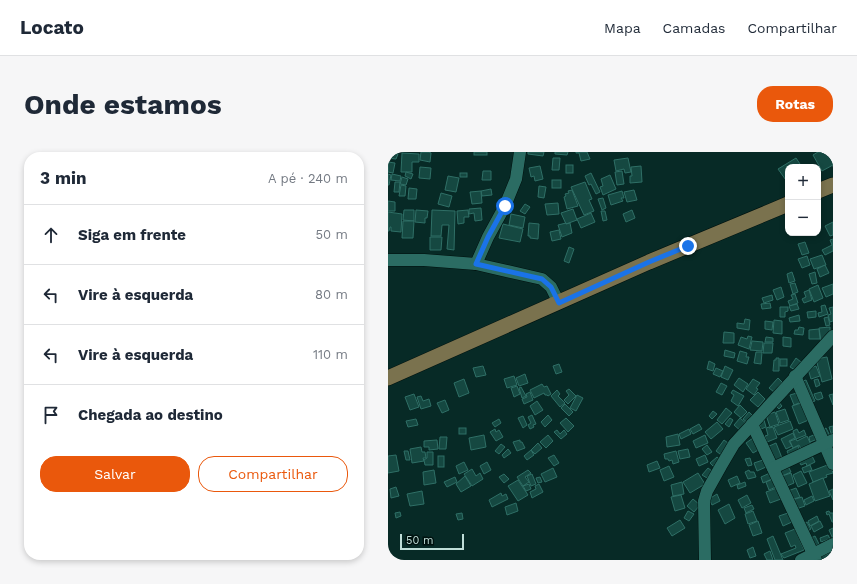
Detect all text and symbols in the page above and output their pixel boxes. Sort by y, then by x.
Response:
text: Locato [20,16,84,39]
text: Mapa [604,20,641,36]
text: Camadas [663,20,725,36]
text: Compartilhar [747,20,837,36]
button: Rotas [757,86,833,122]
text: Onde estamos [24,88,222,121]
map controls [785,164,821,236]
button: + [785,164,821,200]
text: 3 min [40,168,86,188]
text: A pé · 240 m [268,171,348,186]
route start [496,197,514,215]
button: − [785,200,821,236]
icon: ahead [40,224,62,246]
text: Siga em frente [78,226,186,244]
text: 50 m [316,227,348,242]
route end [679,237,697,255]
icon: left [40,284,62,306]
text: Vire à esquerda [78,286,193,304]
text: 80 m [315,287,348,302]
icon: left [40,344,62,366]
text: Vire à esquerda [78,346,193,364]
text: 110 m [313,347,348,362]
icon: arrive [40,404,62,426]
text: Chegada ao destino [78,406,223,424]
button: Salvar [40,456,190,492]
button: Compartilhar [198,456,348,492]
scale bar [400,532,464,551]
text: 50 m [406,534,433,547]

